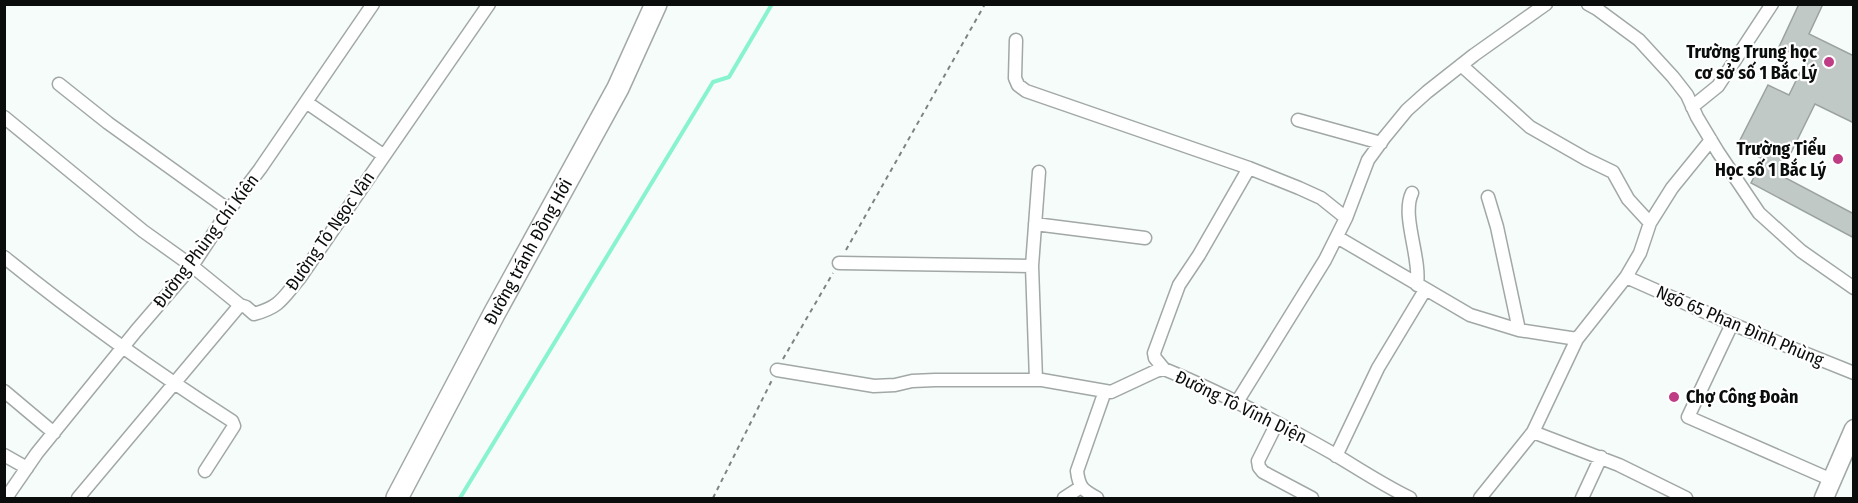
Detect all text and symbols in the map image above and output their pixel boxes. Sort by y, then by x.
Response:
place label: Trường Trung học cơ sở số 1 Bắc Lý [1686,41,1817,84]
marker: Trường Trung học cơ sở số 1 Bắc Lý [1822,55,1836,69]
place label: Trường Tiểu Học số 1 Bắc Lý [1715,136,1826,181]
marker: Trường Tiểu Học số 1 Bắc Lý [1831,152,1845,166]
street label: Đường Tô Ngọc Vân [281,167,379,295]
street label: Đường Phùng Chí Kiên [148,170,264,312]
street label: Đường tránh Đồng Hới [479,175,577,329]
street label: Ngõ 65 Phan Đình Phùng [1653,281,1827,371]
street label: Đường Tô Vĩnh Diện [1172,366,1310,448]
place label: Chợ Công Đoàn [1686,386,1798,408]
marker: Chợ Công Đoàn [1667,390,1681,404]

